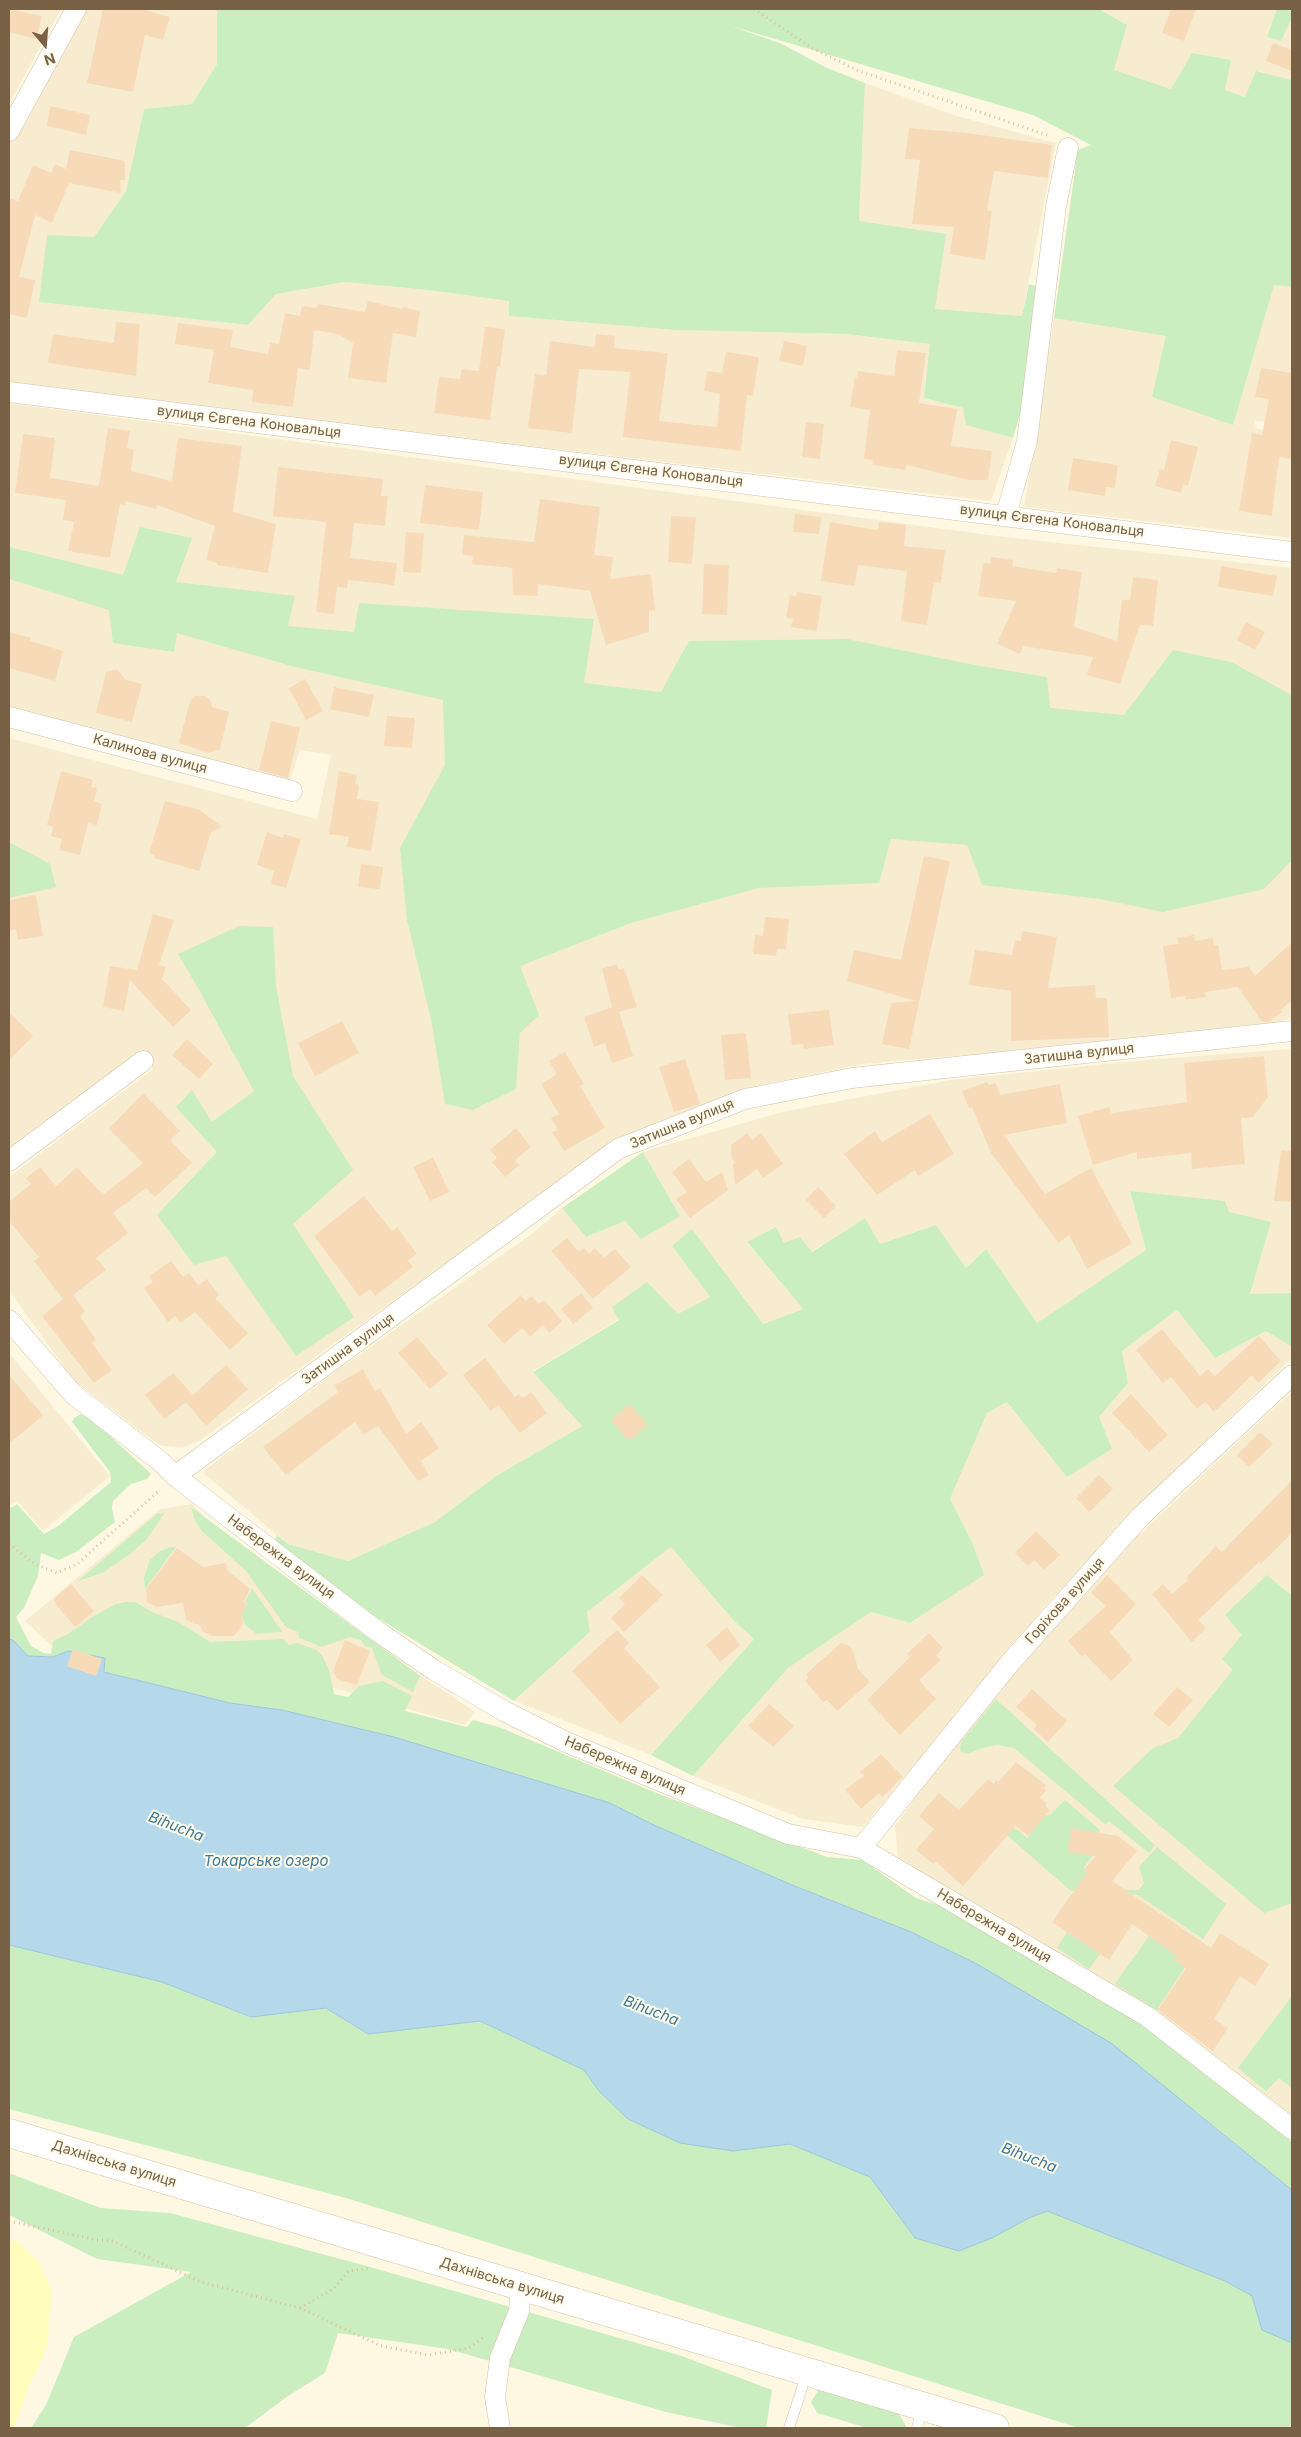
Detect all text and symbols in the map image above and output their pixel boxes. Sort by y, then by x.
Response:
north arrow [20,20,70,70]
text: N [42,50,57,69]
street label: вулиця Євгена Коновальця [156,402,342,442]
street label: вулиця Євгена Коновальця [558,451,744,491]
street label: вулиця Євгена Коновальця [959,501,1145,541]
street label: Калинова вулиця [91,731,209,777]
street label: Затишна вулиця [1023,1040,1135,1068]
street label: Затишна вулиця [628,1095,736,1153]
street label: Затишна вулиця [298,1310,398,1388]
street label: Набережна вулиця [224,1511,338,1603]
street label: Горіхова вулиця [1022,1554,1108,1648]
street label: Набережна вулиця [562,1733,688,1799]
water label: Bihucha [146,1808,206,1846]
water label: Токарське озеро [204,1852,328,1870]
street label: Набережна вулиця [934,1885,1054,1967]
water label: Bihucha [621,1992,681,2030]
street label: Дахнівська вулиця [50,2137,178,2191]
water label: Bihucha [999,2139,1059,2177]
street label: Дахнівська вулиця [438,2254,566,2308]

